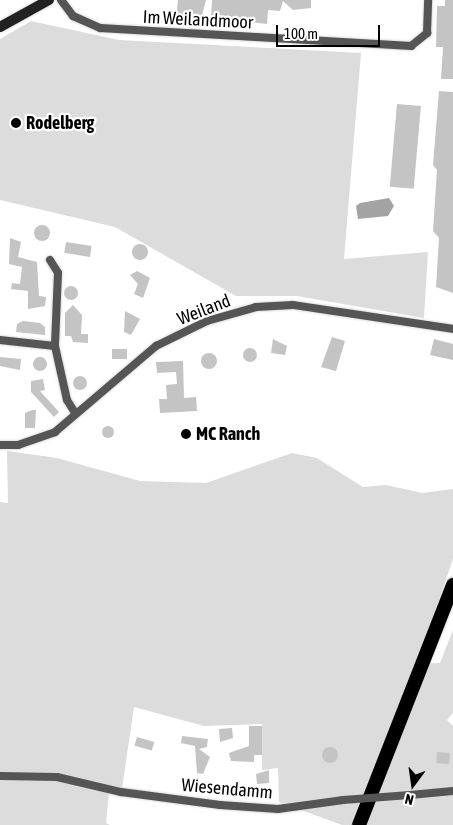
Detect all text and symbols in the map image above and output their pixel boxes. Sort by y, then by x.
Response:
street label: Im Weilandmoor [142,6,254,34]
scale bar [278,15,382,47]
text: 100 m [284,25,318,42]
place label: Rodelberg [26,112,94,134]
marker: Rodelberg [10,117,22,129]
street label: Weiland [174,290,234,330]
place label: MC Ranch [196,423,260,445]
marker: MC Ranch [180,428,192,440]
north arrow [388,760,438,810]
street label: Wiesendamm [181,774,273,804]
text: N [403,791,415,808]

